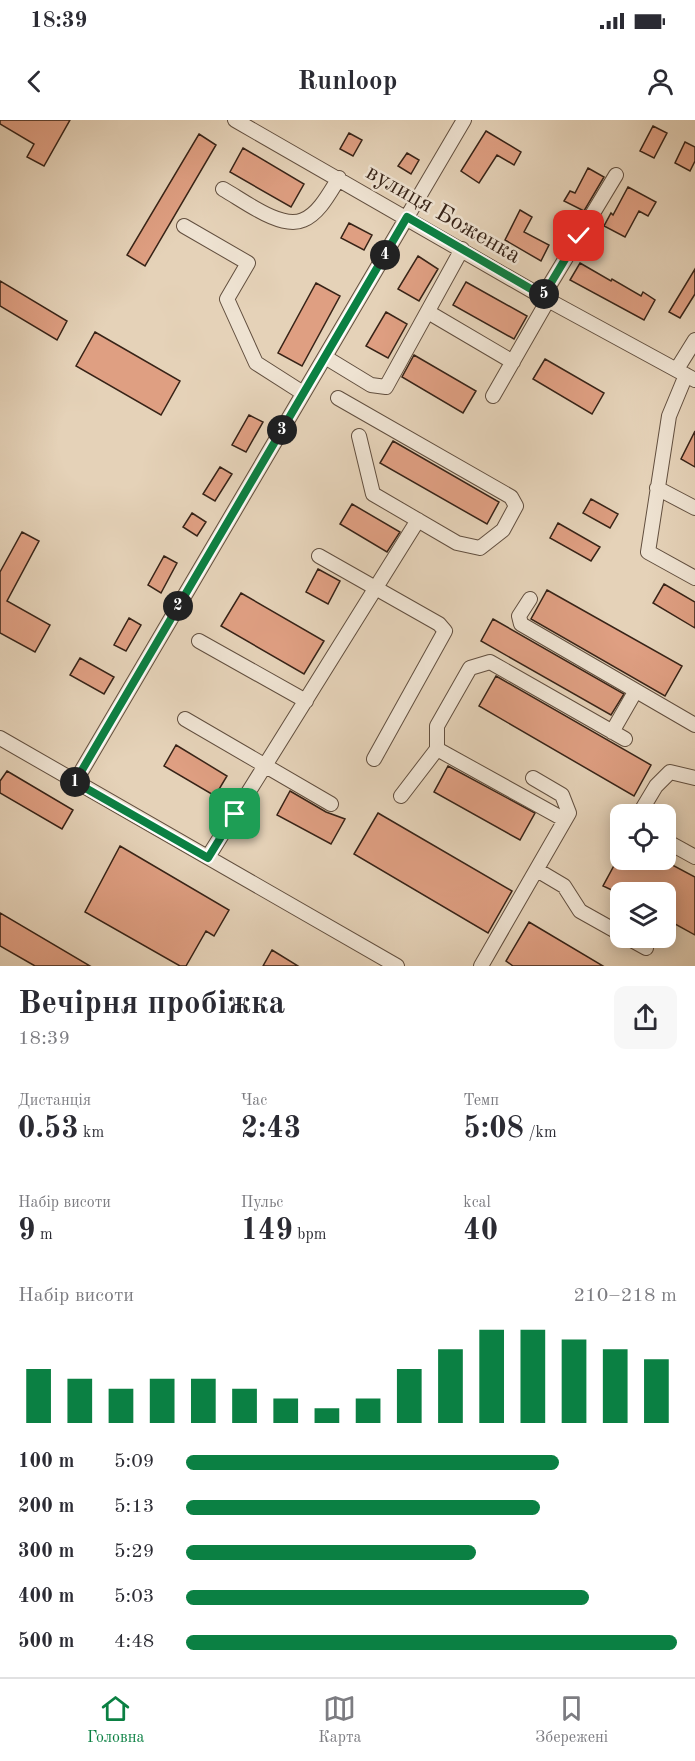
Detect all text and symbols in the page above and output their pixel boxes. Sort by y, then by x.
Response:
text: 18:39 [30,10,87,32]
icon: back [18,65,51,98]
icon: person [644,65,677,98]
text: Runloop [298,68,397,95]
street label: вулиця Боженка [361,161,525,269]
pin [553,210,604,261]
icon: check [562,219,595,252]
pin: 4 [370,240,400,270]
text: 4 [380,247,390,263]
pin: 5 [529,279,559,309]
text: 5 [539,286,549,302]
pin: 3 [267,415,297,445]
text: 3 [277,422,287,438]
pin: 2 [163,591,193,621]
text: 2 [173,598,183,614]
pin: 1 [60,767,90,797]
text: 1 [70,774,80,790]
pin [209,788,260,839]
icon: arrive [218,797,251,830]
map controls [610,804,676,948]
button: locate [610,804,676,870]
button: layers [610,882,676,948]
button: share [614,986,677,1049]
text: Вечірня пробіжка [18,988,285,1021]
text: 18:39 [18,1029,70,1049]
text: Дистанція [18,1093,91,1109]
text: Час [241,1093,267,1109]
text: Темп [463,1093,499,1109]
text: 0.53 [18,1114,79,1144]
text: 2:43 [241,1114,301,1144]
text: 5:08 [463,1114,524,1144]
text: km [79,1125,104,1141]
text: /km [524,1125,557,1141]
text: Набір висоти [18,1195,111,1211]
text: Пульс [241,1195,283,1211]
text: kcal [463,1195,491,1211]
text: 9 [18,1216,35,1246]
text: 149 [241,1216,293,1246]
text: 40 [463,1216,498,1246]
text: m [35,1227,53,1243]
text: bpm [293,1227,327,1243]
text: Набір висоти [18,1286,134,1306]
text: 210–218 m [574,1286,677,1306]
text: 100 m [18,1452,74,1472]
text: 5:09 [114,1452,154,1472]
text: 200 m [18,1497,74,1517]
text: 5:13 [114,1497,154,1517]
text: 300 m [18,1542,74,1562]
text: 5:29 [114,1542,154,1562]
text: 400 m [18,1587,74,1607]
text: 5:03 [114,1587,154,1607]
text: 500 m [18,1632,74,1652]
text: 4:48 [114,1632,154,1652]
tab: Головна [87,1692,144,1748]
tab: Карта [318,1692,361,1748]
tab: Збережені [535,1692,608,1748]

